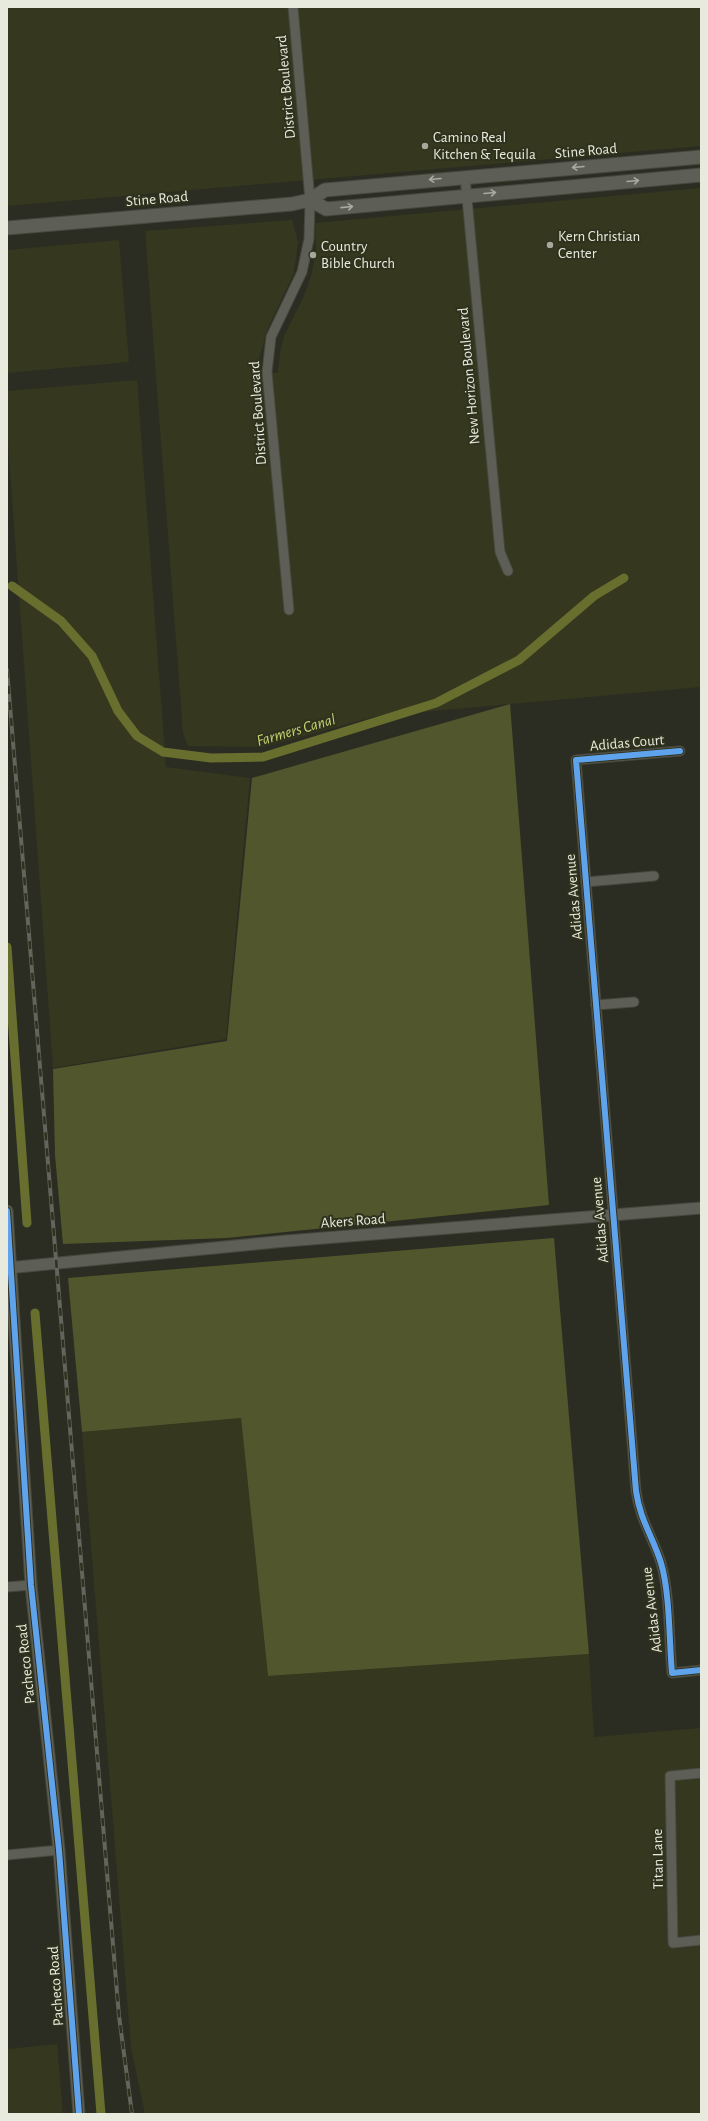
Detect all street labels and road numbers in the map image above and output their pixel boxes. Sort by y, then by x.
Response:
street label: District Boulevard [274,34,298,140]
street label: Stine Road [554,141,618,161]
street label: Stine Road [125,189,189,209]
street label: New Horizon Boulevard [456,307,482,445]
street label: District Boulevard [247,360,269,465]
street label: Adidas Court [589,732,665,754]
street label: Adidas Avenue [563,853,585,941]
street label: Adidas Avenue [589,1176,611,1264]
street label: Akers Road [320,1211,386,1231]
street label: Adidas Avenue [639,1566,665,1654]
street label: Pacheco Road [14,1623,38,1705]
street label: Titan Lane [650,1829,666,1889]
street label: Pacheco Road [46,1945,66,2027]

